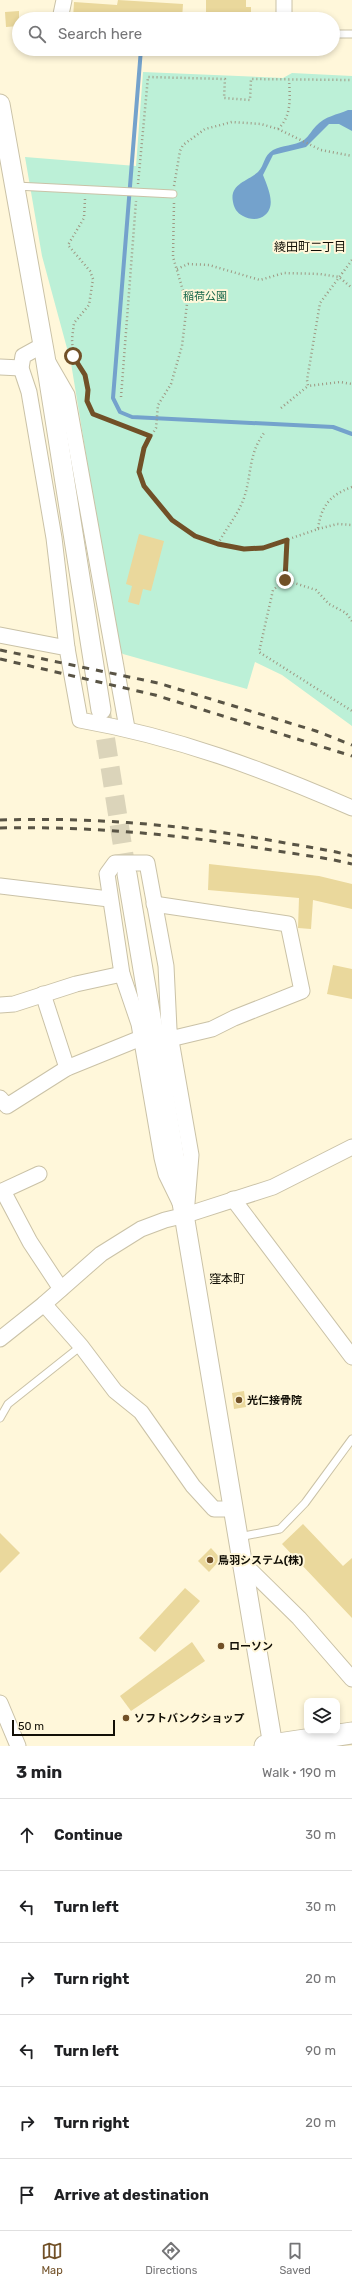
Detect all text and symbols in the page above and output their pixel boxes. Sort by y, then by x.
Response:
search box [12,12,340,56]
icon: search [26,23,48,45]
text: Search here [58,25,142,43]
district label: 綾田町二丁目 [274,240,346,254]
park label: 稲荷公園 [183,290,227,303]
route start [64,347,82,365]
route end [276,571,294,589]
district label: 窪本町 [209,1272,245,1286]
place label: 光仁接骨院 [247,1394,302,1407]
marker: 光仁接骨院 [234,1395,244,1405]
place label: 鳥羽システム(株) [218,1554,303,1567]
marker: 鳥羽システム(株) [205,1555,215,1565]
place label: ローソン [229,1640,273,1653]
marker: ローソン [216,1641,226,1651]
map controls [304,1698,340,1734]
button: layers [304,1698,340,1734]
place label: ソフトバンクショップ [134,1712,245,1725]
marker: ソフトバンクショップ [121,1713,131,1723]
scale bar [12,1718,115,1737]
text: 50 m [18,1720,44,1733]
text: 3 min [16,1762,62,1782]
text: Walk · 190 m [262,1765,336,1780]
icon: ahead [16,1824,38,1846]
text: Continue [54,1826,123,1844]
text: 30 m [305,1827,336,1842]
icon: left [16,1896,38,1918]
text: Turn left [54,1898,119,1916]
text: 30 m [305,1899,336,1914]
icon: right [16,1968,38,1990]
text: Turn right [54,1970,129,1988]
text: 20 m [305,1971,336,1986]
icon: left [16,2040,38,2062]
text: Turn left [54,2042,119,2060]
text: 90 m [305,2043,336,2058]
icon: right [16,2112,38,2134]
text: Turn right [54,2114,129,2132]
text: 20 m [305,2115,336,2130]
icon: arrive [16,2184,38,2206]
text: Arrive at destination [54,2186,209,2204]
tab: Map [41,2240,63,2277]
tab: Directions [145,2240,197,2277]
tab: Saved [280,2240,311,2277]

